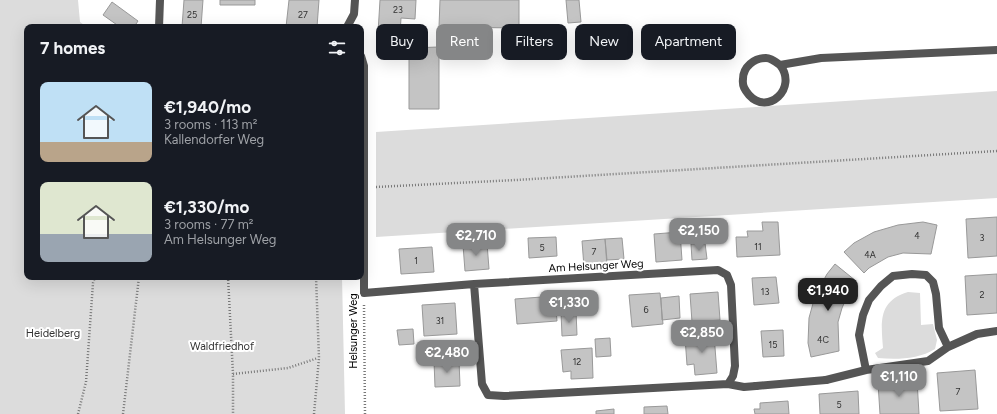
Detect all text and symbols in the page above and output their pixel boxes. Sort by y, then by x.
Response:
house number: 23 [393,4,403,15]
house number: 25 [187,9,197,20]
house number: 27 [298,9,308,20]
chip: Buy [376,24,428,60]
chip: Rent [436,24,493,60]
chip: Filters [501,24,567,60]
chip: New [575,24,633,60]
chip: Apartment [641,24,736,60]
icon: filters [326,37,348,59]
text: 7 homes [40,38,105,58]
text: €1,940/mo [164,97,251,117]
icon: home [72,98,120,146]
text: 3 rooms · 113 m² [164,117,257,132]
text: Kallendorfer Weg [164,132,264,147]
text: €1,330/mo [164,197,249,217]
icon: home [72,198,120,246]
text: 3 rooms · 77 m² [164,217,254,232]
pin: €2,150 [666,218,732,252]
pin: €2,710 [443,223,509,257]
text: €2,150 [678,223,720,238]
text: €2,710 [455,228,497,243]
house number: 4 [914,230,920,241]
text: Am Helsunger Weg [164,232,276,247]
house number: 3 [980,232,985,243]
house number: 11 [754,241,762,252]
house number: 5 [539,242,545,253]
house number: 7 [592,246,597,257]
house number: 4A [864,249,876,260]
house number: 1 [414,255,418,266]
street label: Am Helsunger Weg [548,257,644,275]
pin: €1,940 [795,278,861,312]
text: €1,940 [807,283,849,298]
house number: 13 [761,286,769,297]
house number: 2 [979,289,985,300]
pin: €1,330 [536,290,602,324]
street label: Helsunger Weg [347,293,360,369]
text: €1,330 [549,295,589,310]
house number: 6 [643,304,649,315]
house number: 31 [436,315,444,326]
pin: €2,850 [669,320,735,354]
text: €2,850 [680,325,724,340]
park label: Heidelberg [26,327,80,340]
house number: 4C [817,334,830,345]
house number: 15 [769,339,777,350]
park label: Waldfriedhof [190,340,255,353]
pin: €2,480 [414,340,480,374]
text: €2,480 [425,345,469,360]
house number: 12 [573,356,581,367]
pin: €1,110 [866,364,932,398]
text: €1,110 [880,369,918,384]
house number: 7 [956,386,961,397]
house number: 5 [836,399,842,410]

